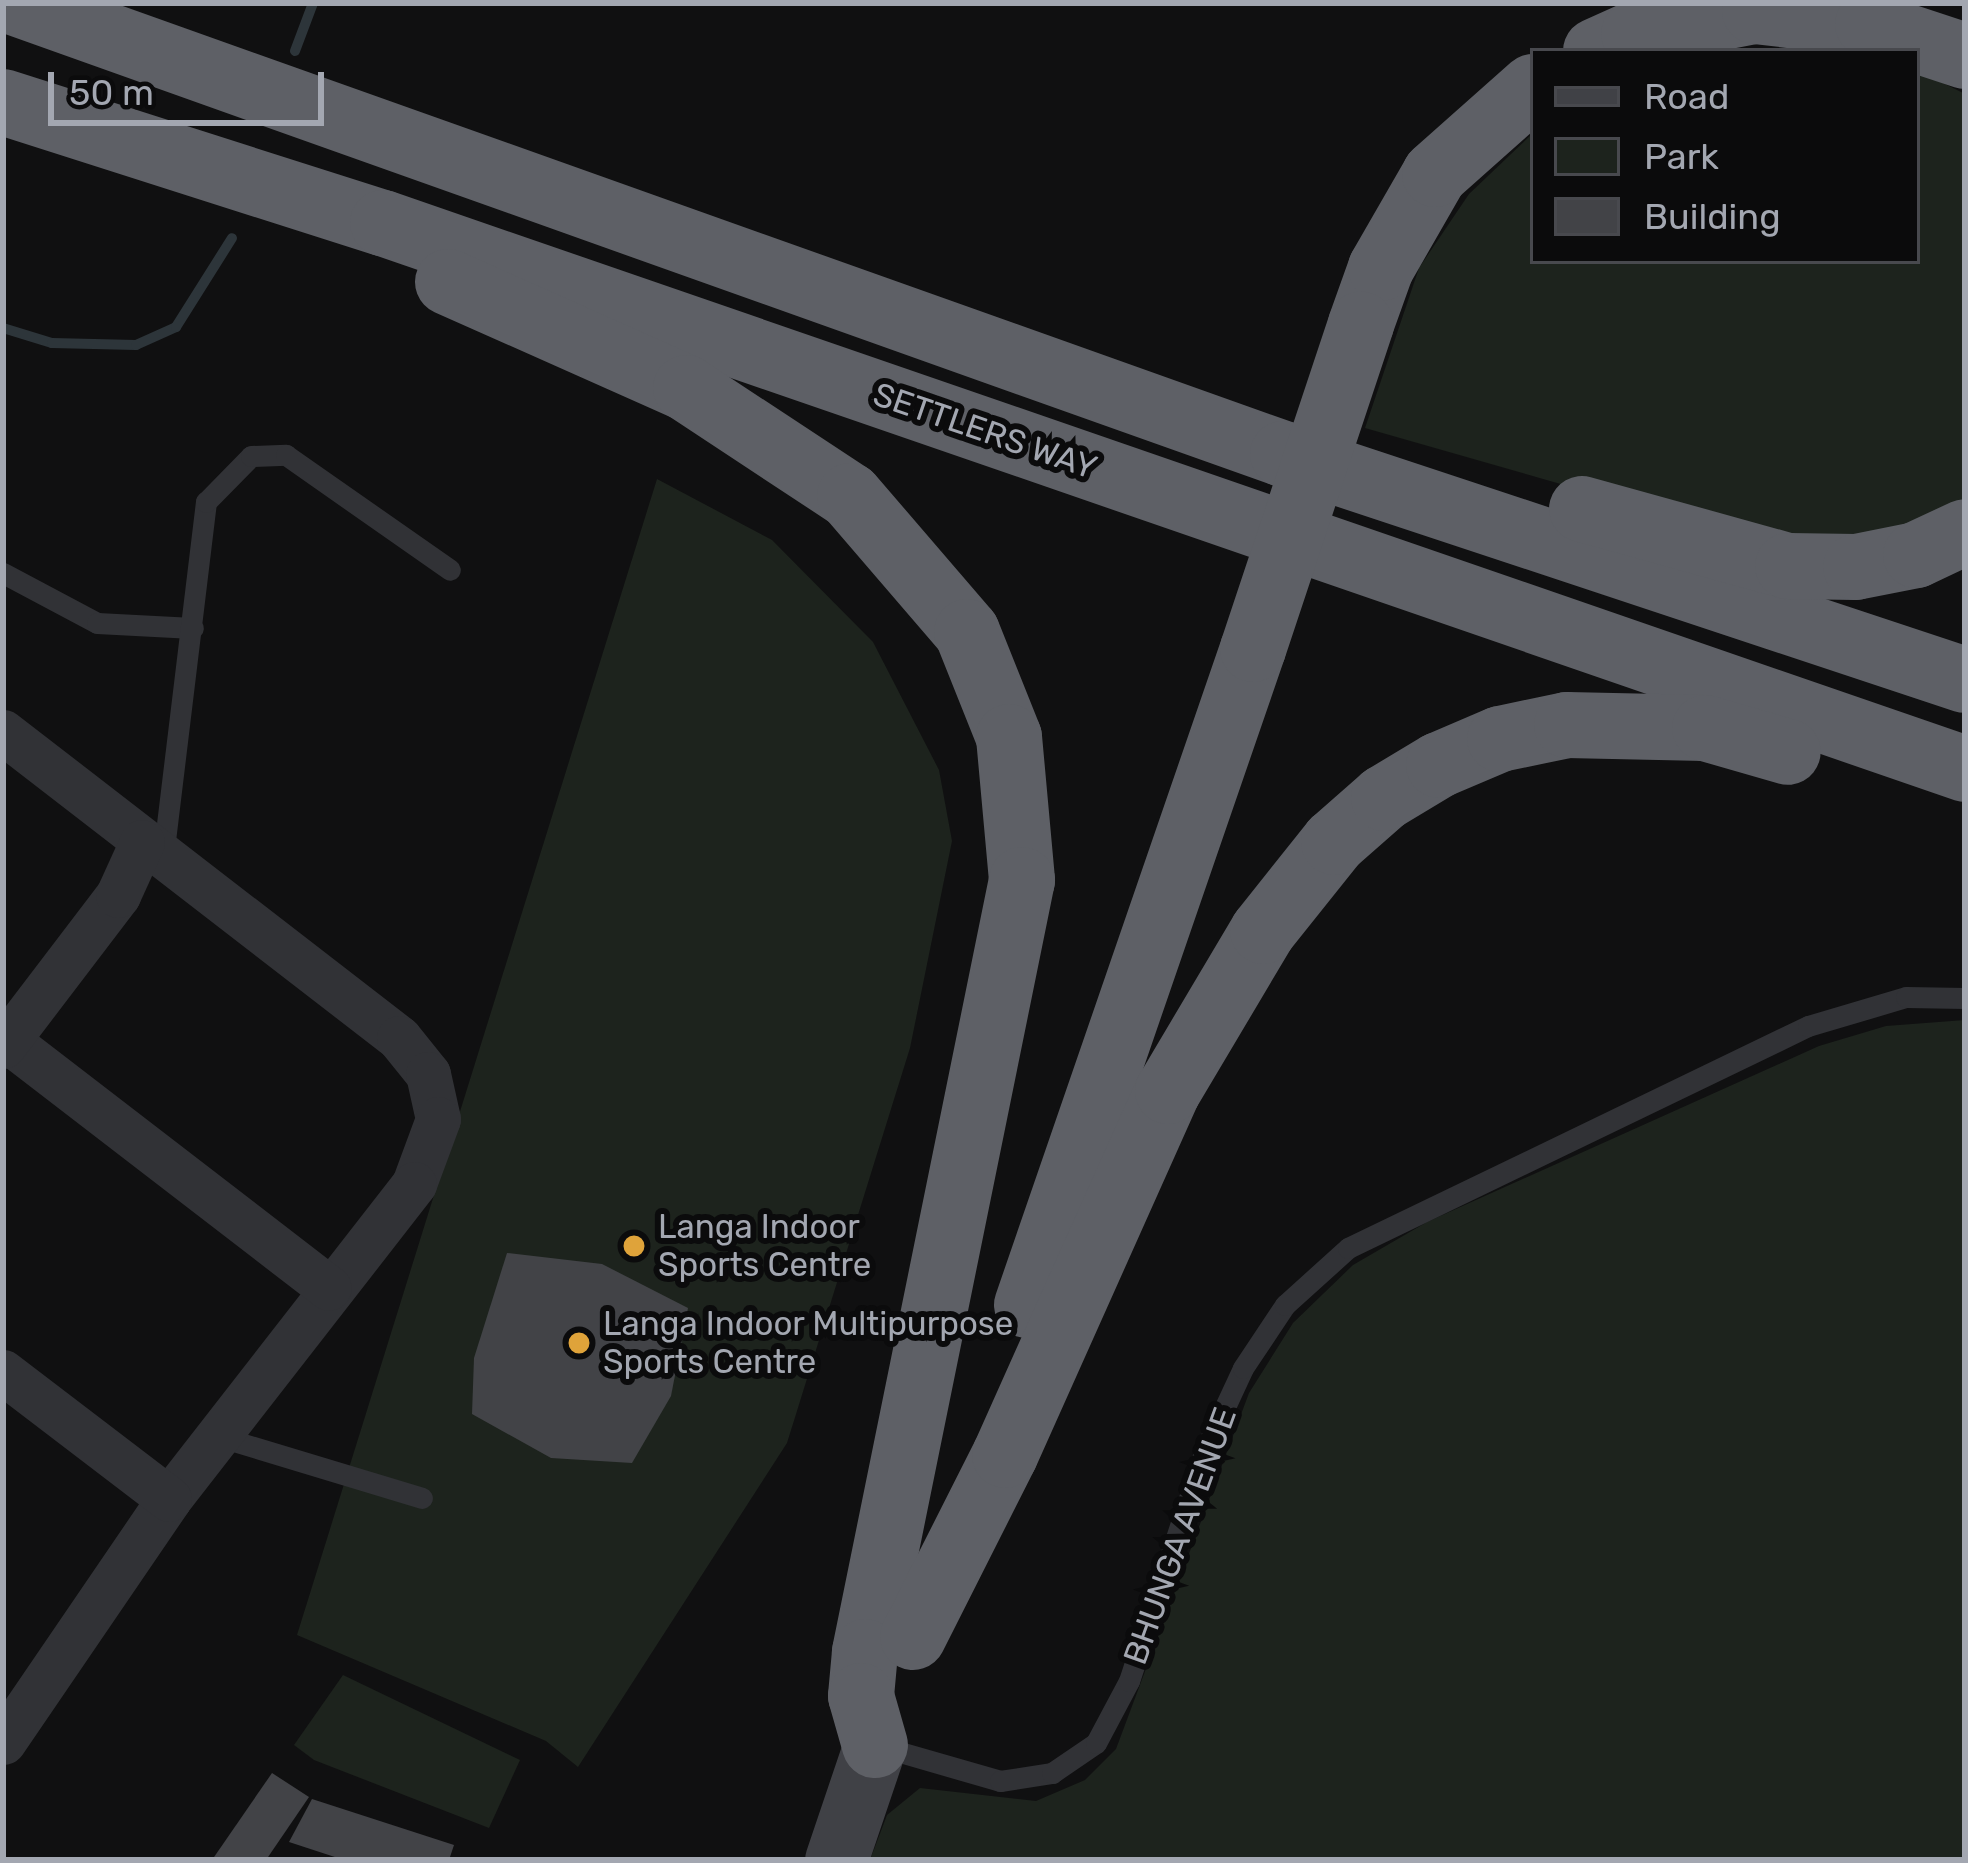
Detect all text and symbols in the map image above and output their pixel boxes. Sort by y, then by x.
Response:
scale bar [54,48,330,122]
legend [1530,48,1920,264]
text: 50 m [69,71,154,114]
text: Road [1644,75,1729,118]
text: Park [1644,135,1719,178]
text: Building [1644,195,1781,238]
street label: SETTLERS WAY [868,374,1102,488]
place label: Langa Indoor Sports Centre [658,1207,871,1285]
marker: Langa Indoor Sports Centre [621,1233,647,1259]
place label: Langa Indoor Multipurpose Sports Centre [603,1304,1014,1382]
marker: Langa Indoor Multipurpose Sports Centre [566,1330,592,1356]
street label: BHUNGA AVENUE [1115,1401,1245,1671]

